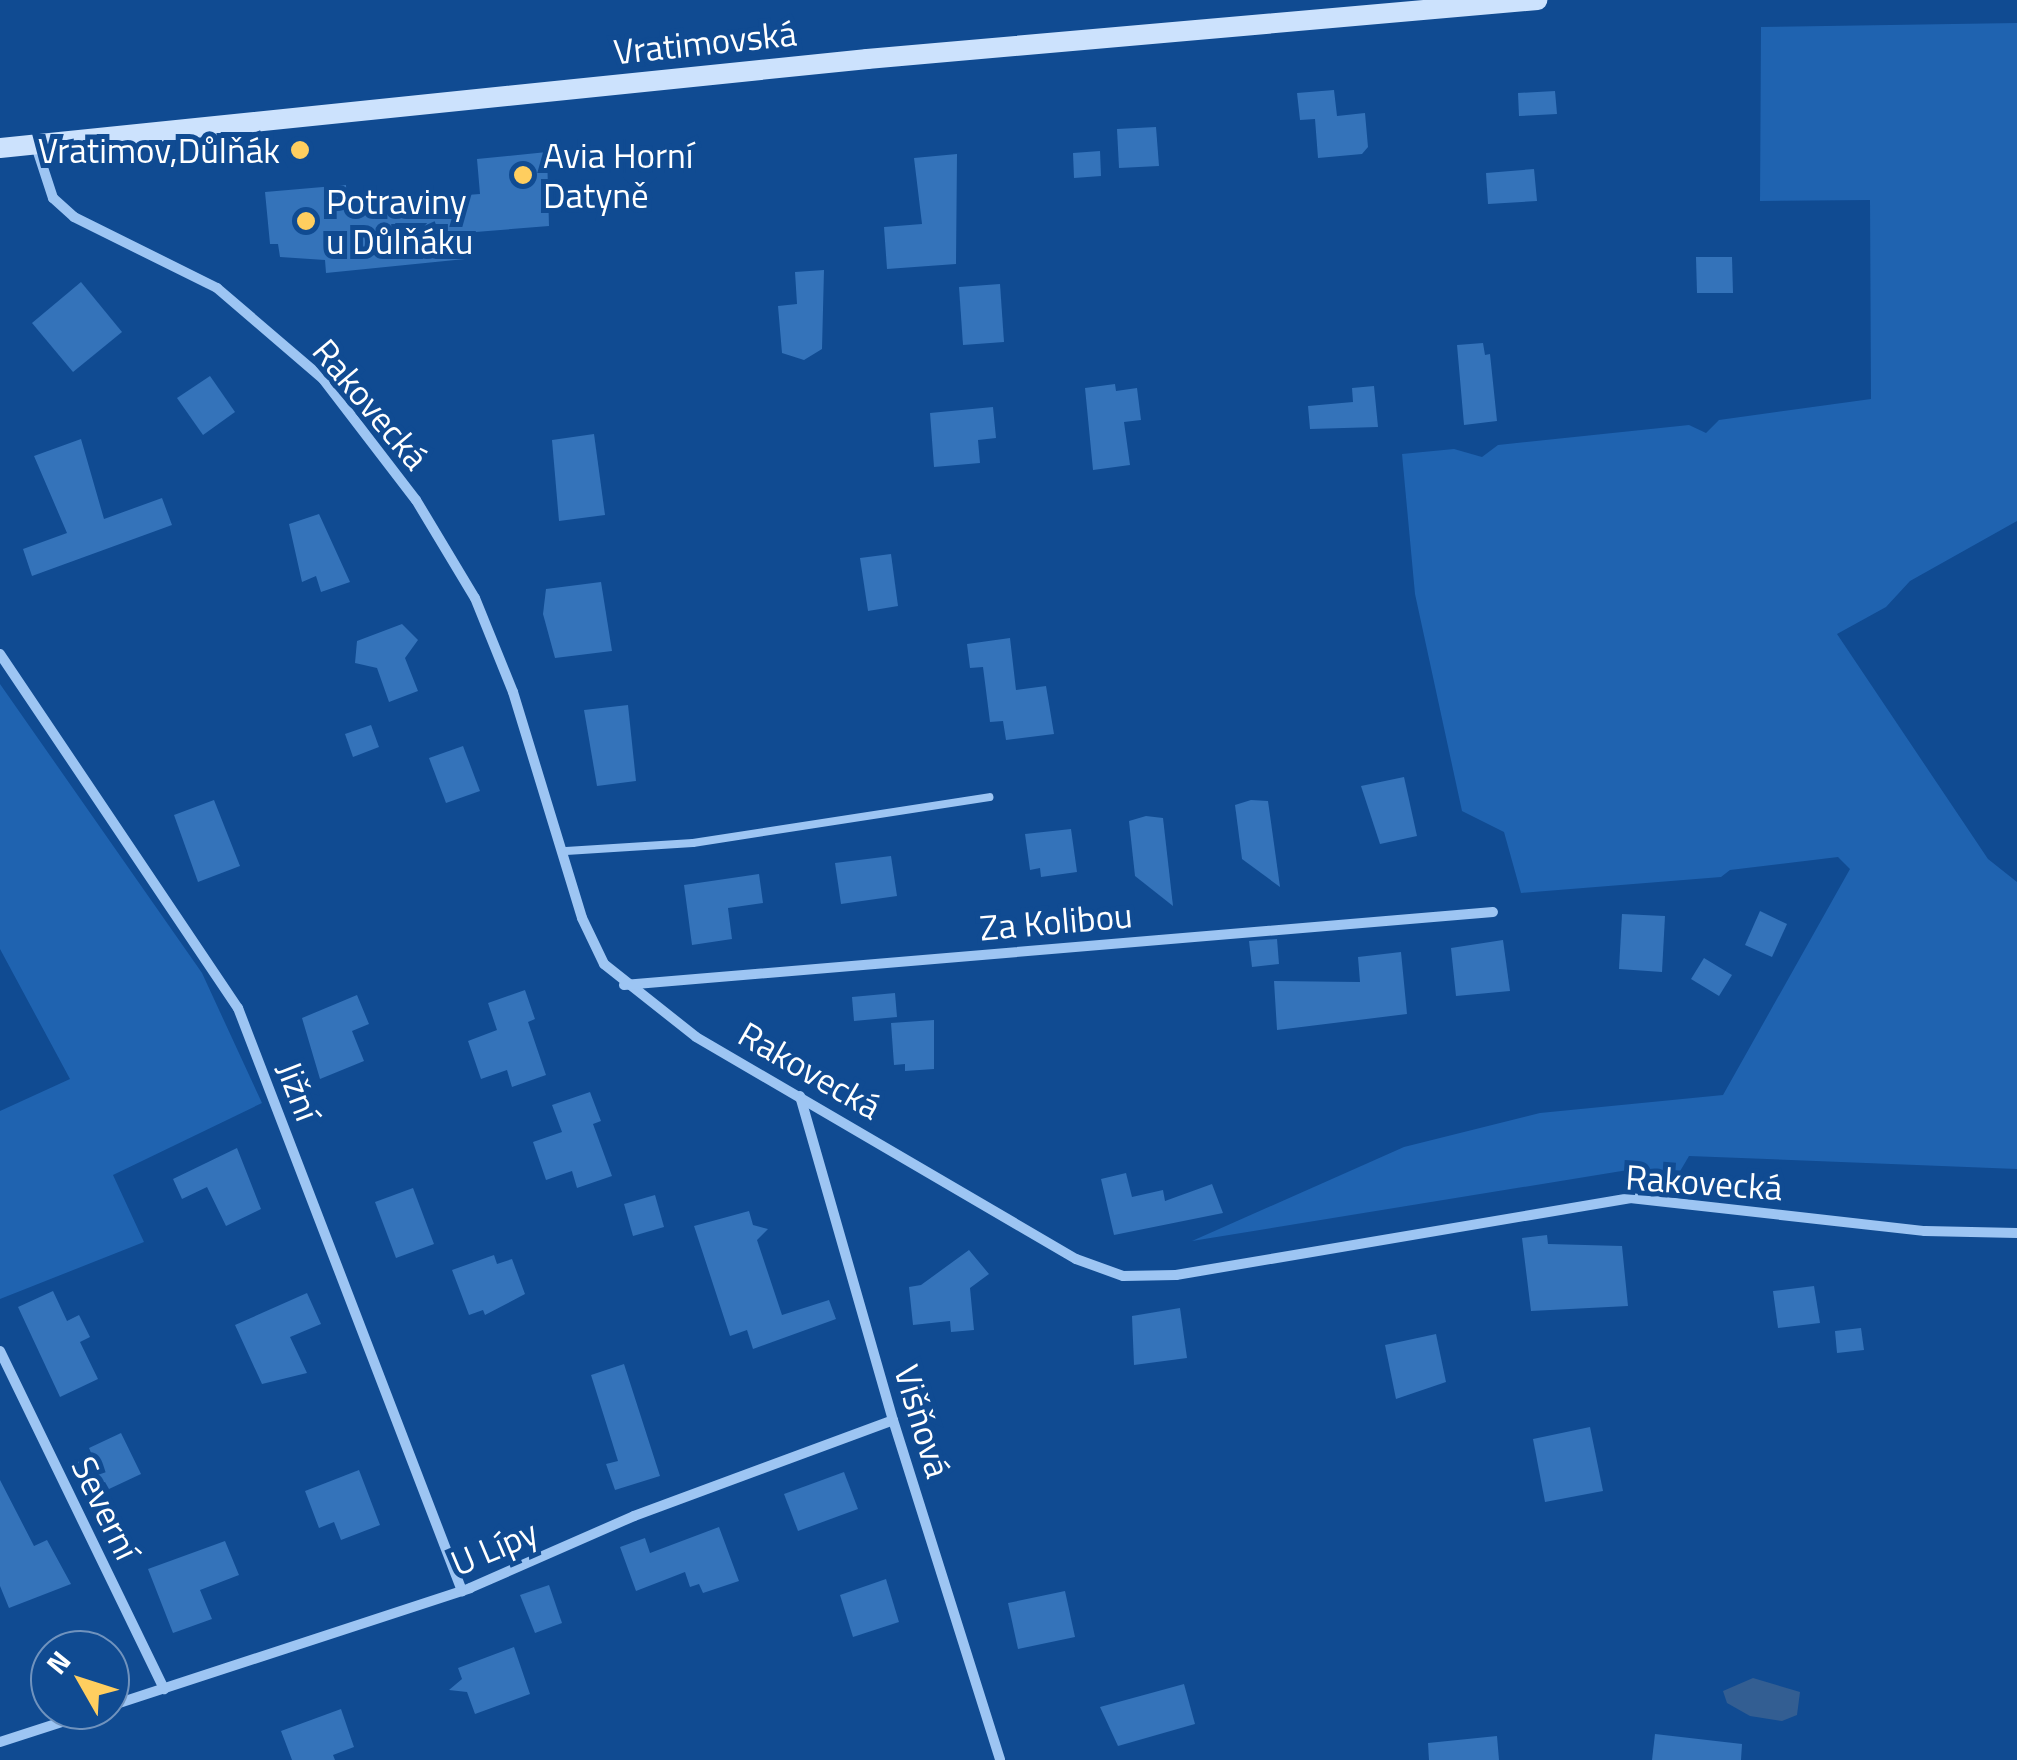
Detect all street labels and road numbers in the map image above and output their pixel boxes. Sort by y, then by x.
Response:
street label: Vratimovská [612,12,798,72]
street label: Rakovecká [304,330,438,478]
street label: Za Kolibou [978,893,1134,949]
street label: Rakovecká [731,1013,889,1127]
street label: Jižní [269,1055,329,1127]
street label: Rakovecká [1624,1156,1784,1208]
street label: Višňová [886,1360,960,1482]
street label: Severní [63,1450,149,1566]
street label: U Lípy [445,1510,543,1584]

